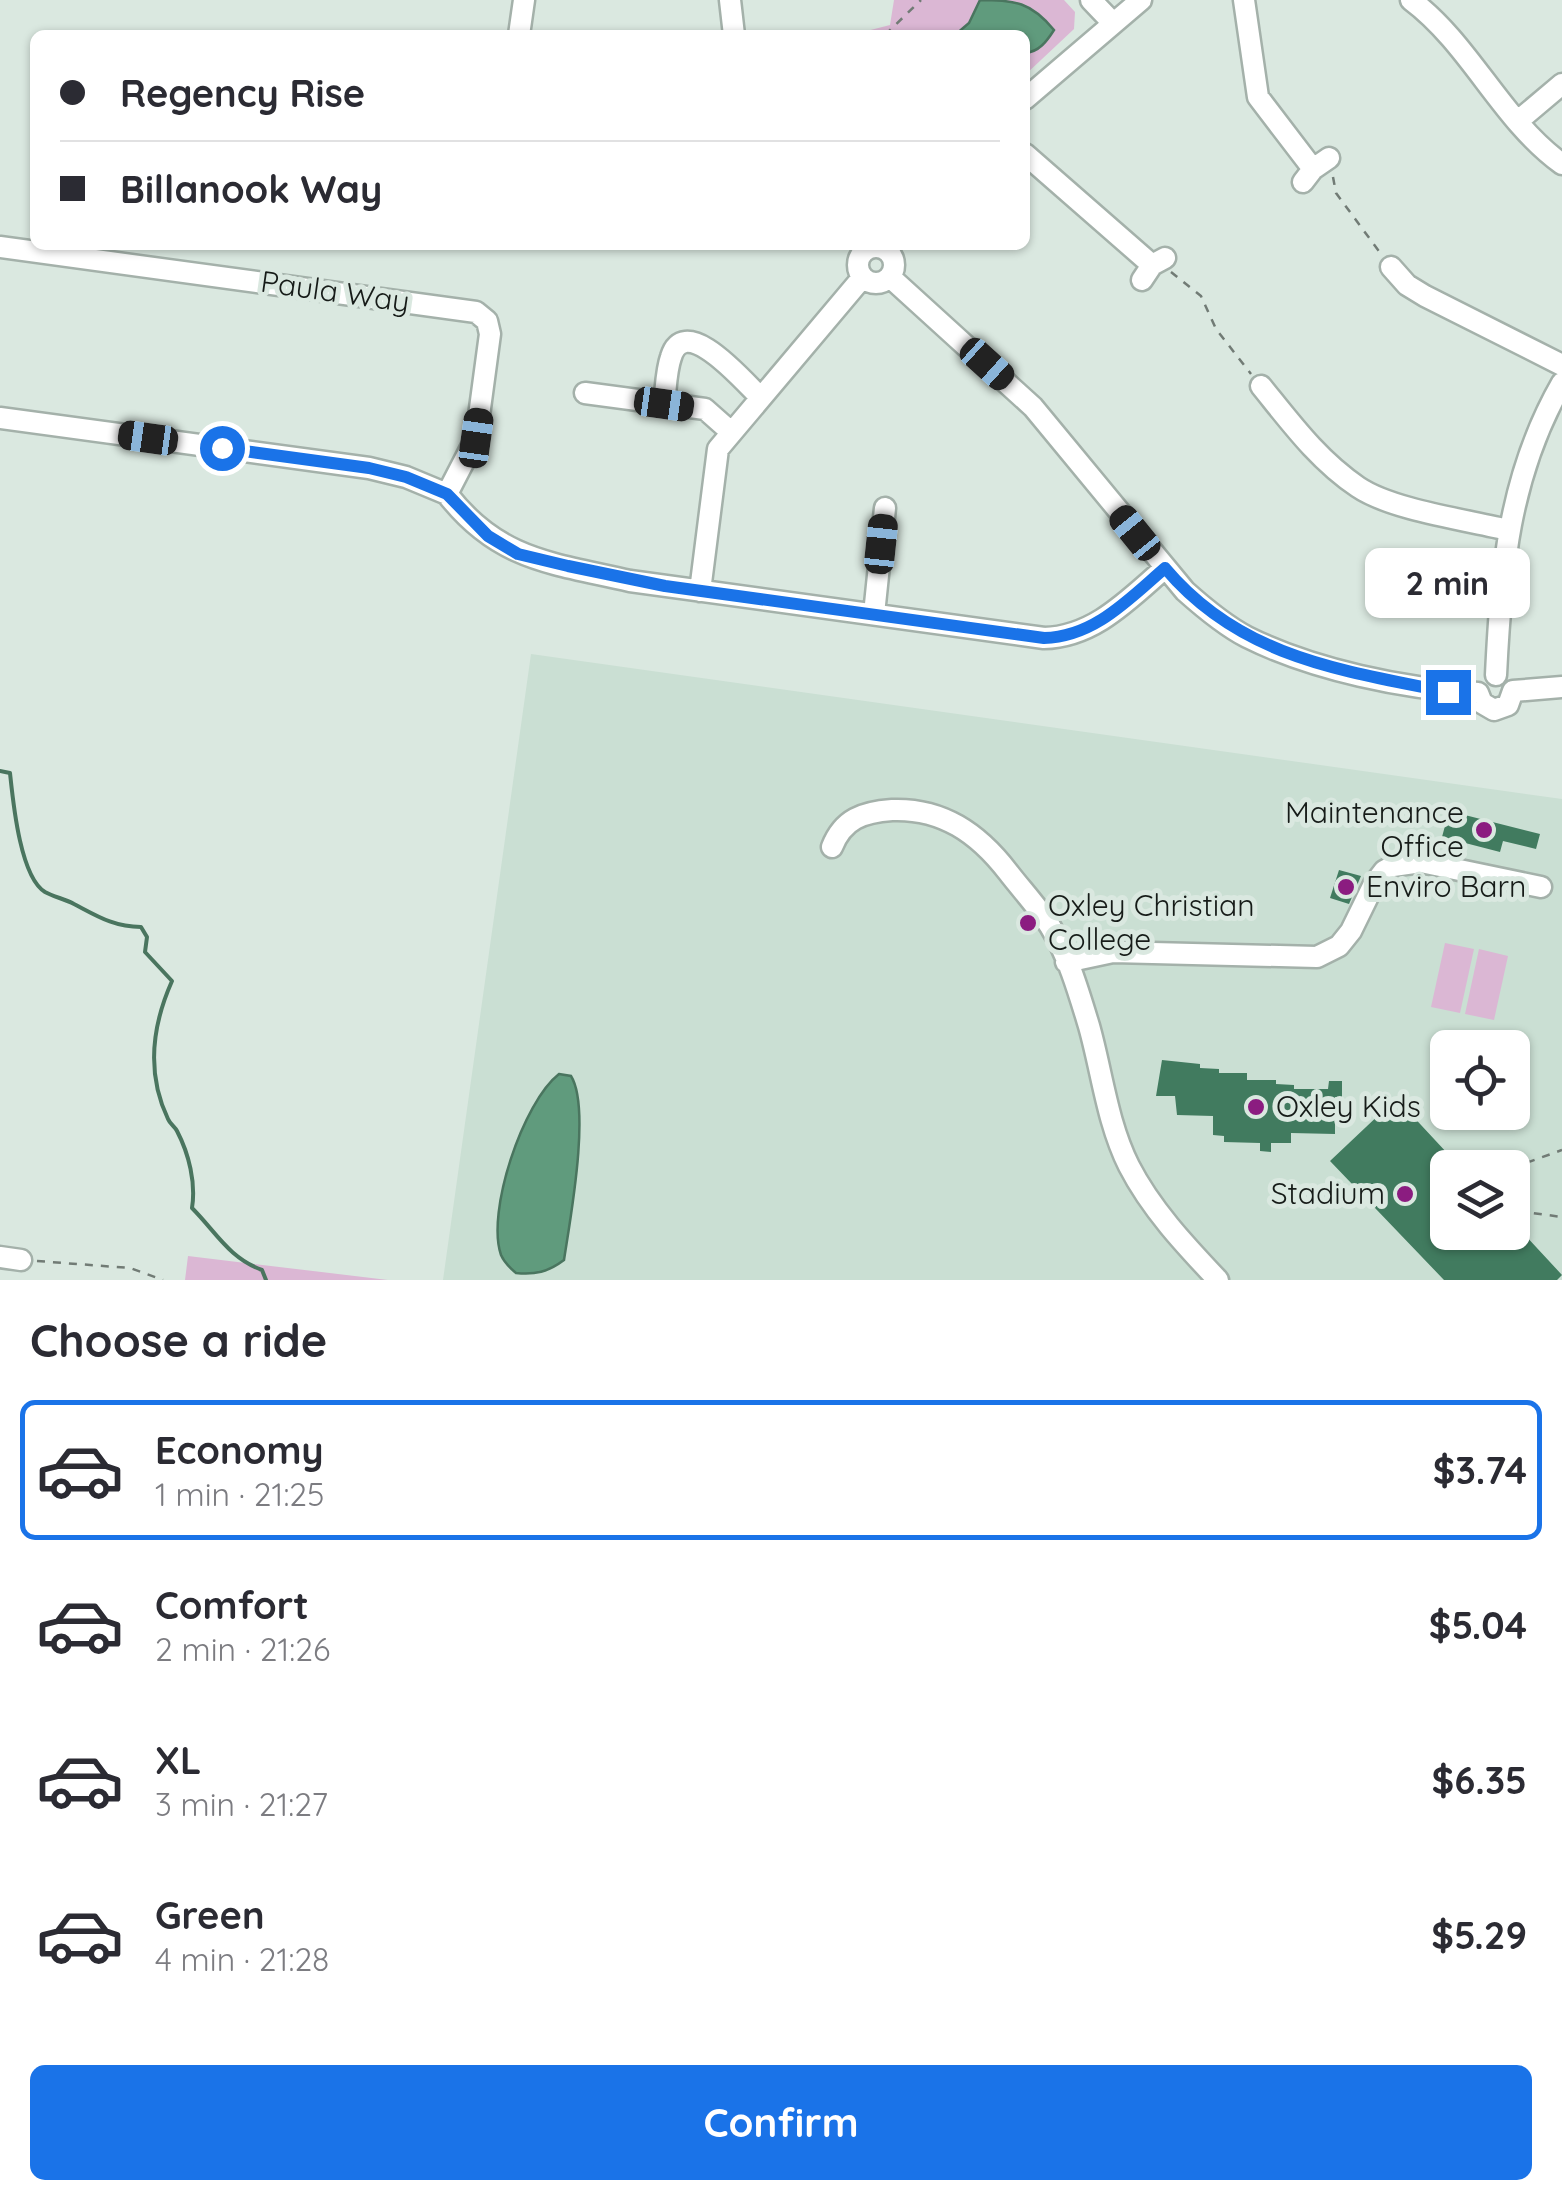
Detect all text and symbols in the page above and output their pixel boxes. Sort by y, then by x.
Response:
text: Regency Rise [120,69,365,117]
text: Billanook Way [120,165,382,213]
street label: Paula Way [258,262,412,320]
car [955,333,1019,395]
car [632,385,696,423]
car [457,406,495,470]
car [116,419,180,457]
route start [200,426,245,471]
car [1104,500,1166,566]
car [863,513,899,575]
callout: 2 min [1366,547,1530,617]
text: 2 min [1406,563,1489,603]
route end [1426,670,1471,715]
place label: Maintenance Office [1285,793,1464,865]
marker: Maintenance Office [1473,819,1495,841]
place label: Enviro Barn [1366,867,1526,905]
marker: Enviro Barn [1335,876,1357,898]
place label: Oxley Christian College [1048,886,1255,958]
marker: Oxley Christian College [1017,912,1039,934]
map controls [1430,1030,1530,1250]
button: locate [1430,1030,1530,1130]
place label: Oxley Kids [1276,1087,1421,1125]
marker: Oxley Kids [1245,1096,1267,1118]
button: layers [1430,1150,1530,1250]
place label: Stadium [1271,1174,1385,1212]
marker: Stadium [1394,1183,1416,1205]
text: Choose a ride [30,1312,327,1368]
icon: car [35,1425,125,1515]
text: Economy [155,1426,324,1474]
text: $3.74 [1433,1446,1527,1494]
text: 1 min · 21:25 [155,1474,325,1514]
icon: car [35,1580,125,1670]
text: Comfort [155,1581,309,1629]
text: $5.04 [1429,1601,1527,1649]
text: 2 min · 21:26 [155,1629,330,1669]
icon: car [35,1735,125,1825]
text: XL [155,1736,201,1784]
text: $6.35 [1432,1756,1527,1804]
text: 3 min · 21:27 [155,1784,328,1824]
icon: car [35,1890,125,1980]
text: Green [155,1891,265,1939]
text: $5.29 [1431,1911,1527,1959]
text: 4 min · 21:28 [155,1939,329,1979]
button: Confirm [30,2065,1532,2180]

